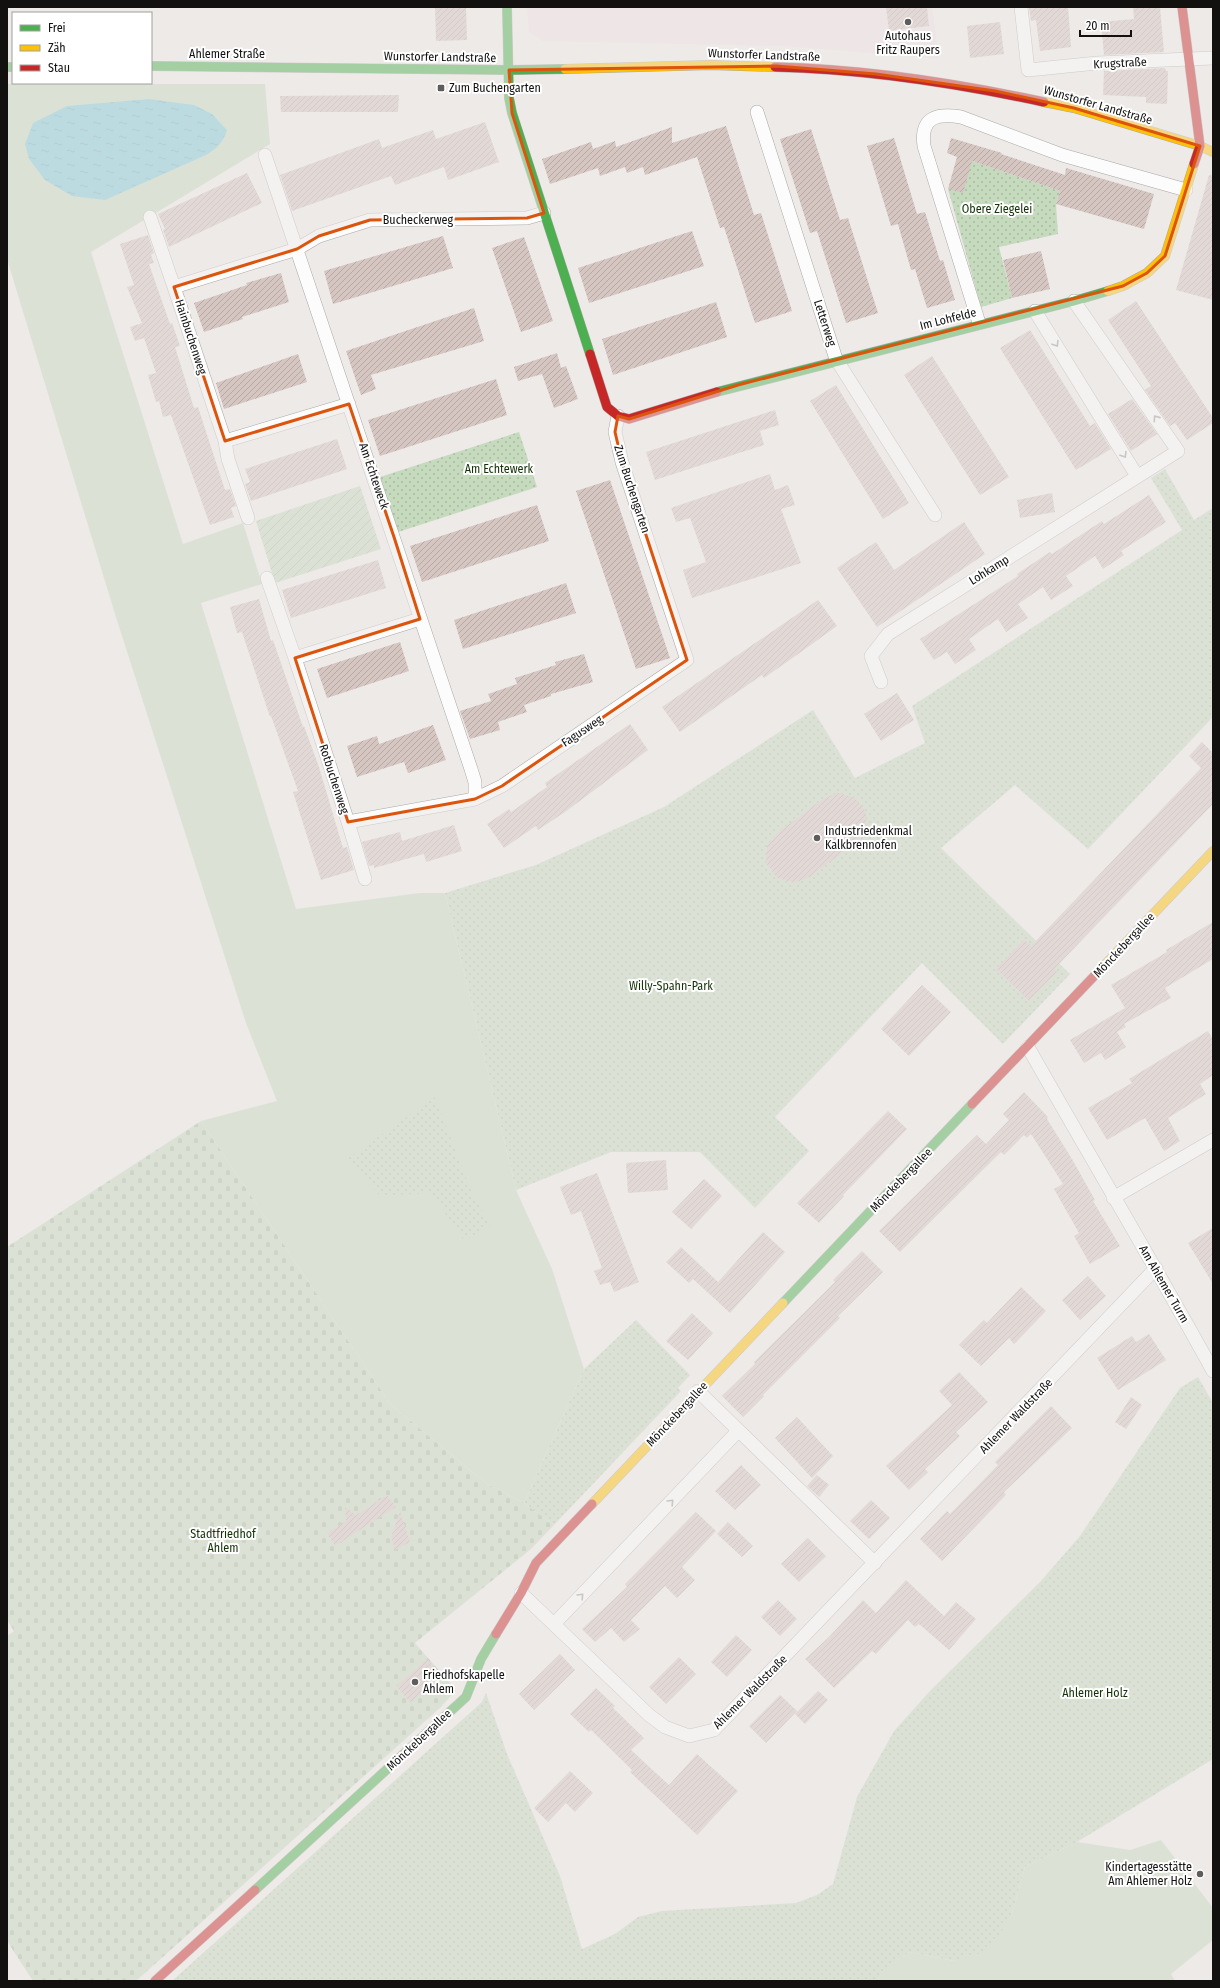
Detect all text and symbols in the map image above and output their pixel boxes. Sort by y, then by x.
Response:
legend [12,12,152,84]
scale bar [1080,12,1131,38]
marker: Autohaus Fritz Raupers [903,17,913,27]
text: 20 m [1086,19,1110,33]
text: Frei [48,21,66,35]
place label: Autohaus Fritz Raupers [876,29,940,57]
text: Zäh [48,41,66,55]
street label: Wunstorfer Landstraße [708,46,820,64]
street label: Ahlemer Straße [189,47,265,61]
street label: Wunstorfer Landstraße [384,49,496,65]
street label: Krugstraße [1093,55,1147,71]
text: Stau [48,61,70,75]
place label: Zum Buchengarten [449,81,541,95]
marker: Zum Buchengarten [436,83,446,93]
street label: Wunstorfer Landstraße [1042,83,1154,127]
park label: Obere Ziegelei [962,202,1032,216]
street label: Bucheckerweg [383,213,454,227]
street label: Hainbuchenweg [172,298,210,377]
street label: Letterweg [811,298,839,348]
street label: Im Lohfelde [918,305,978,333]
one-way arrow [1051,340,1058,347]
one-way arrow [1154,416,1161,423]
street label: Am Echteweck [356,441,392,511]
street label: Zum Buchengarten [611,443,653,535]
one-way arrow [1119,451,1127,458]
park label: Am Echtewerk [465,462,534,476]
street label: Lohkamp [966,552,1012,588]
street label: Fagusweg [559,712,606,750]
street label: Rotbuchenweg [316,742,352,816]
place label: Industriedenkmal Kalkbrennofen [825,824,912,852]
marker: Industriedenkmal Kalkbrennofen [812,833,822,843]
street label: Mönckebergallee [1090,910,1158,980]
park label: Willy-Spahn-Park [629,979,713,993]
street label: Mönckebergallee [867,1145,935,1215]
street label: Am Ahlemer Turm [1136,1243,1192,1325]
street label: Ahlemer Waldstraße [977,1376,1055,1456]
street label: Mönckebergallee [643,1379,711,1449]
one-way arrow [666,1499,674,1507]
park label: Stadtfriedhof Ahlem [190,1527,257,1555]
one-way arrow [576,1593,584,1601]
street label: Ahlemer Waldstraße [710,1652,790,1732]
place label: Friedhofskapelle Ahlem [423,1668,505,1696]
marker: Friedhofskapelle Ahlem [410,1677,420,1687]
park label: Ahlemer Holz [1062,1686,1128,1700]
street label: Mönckebergallee [384,1706,454,1774]
place label: Kindertagesstätte Am Ahlemer Holz [1105,1860,1192,1888]
marker: Kindertagesstätte Am Ahlemer Holz [1195,1869,1205,1879]

